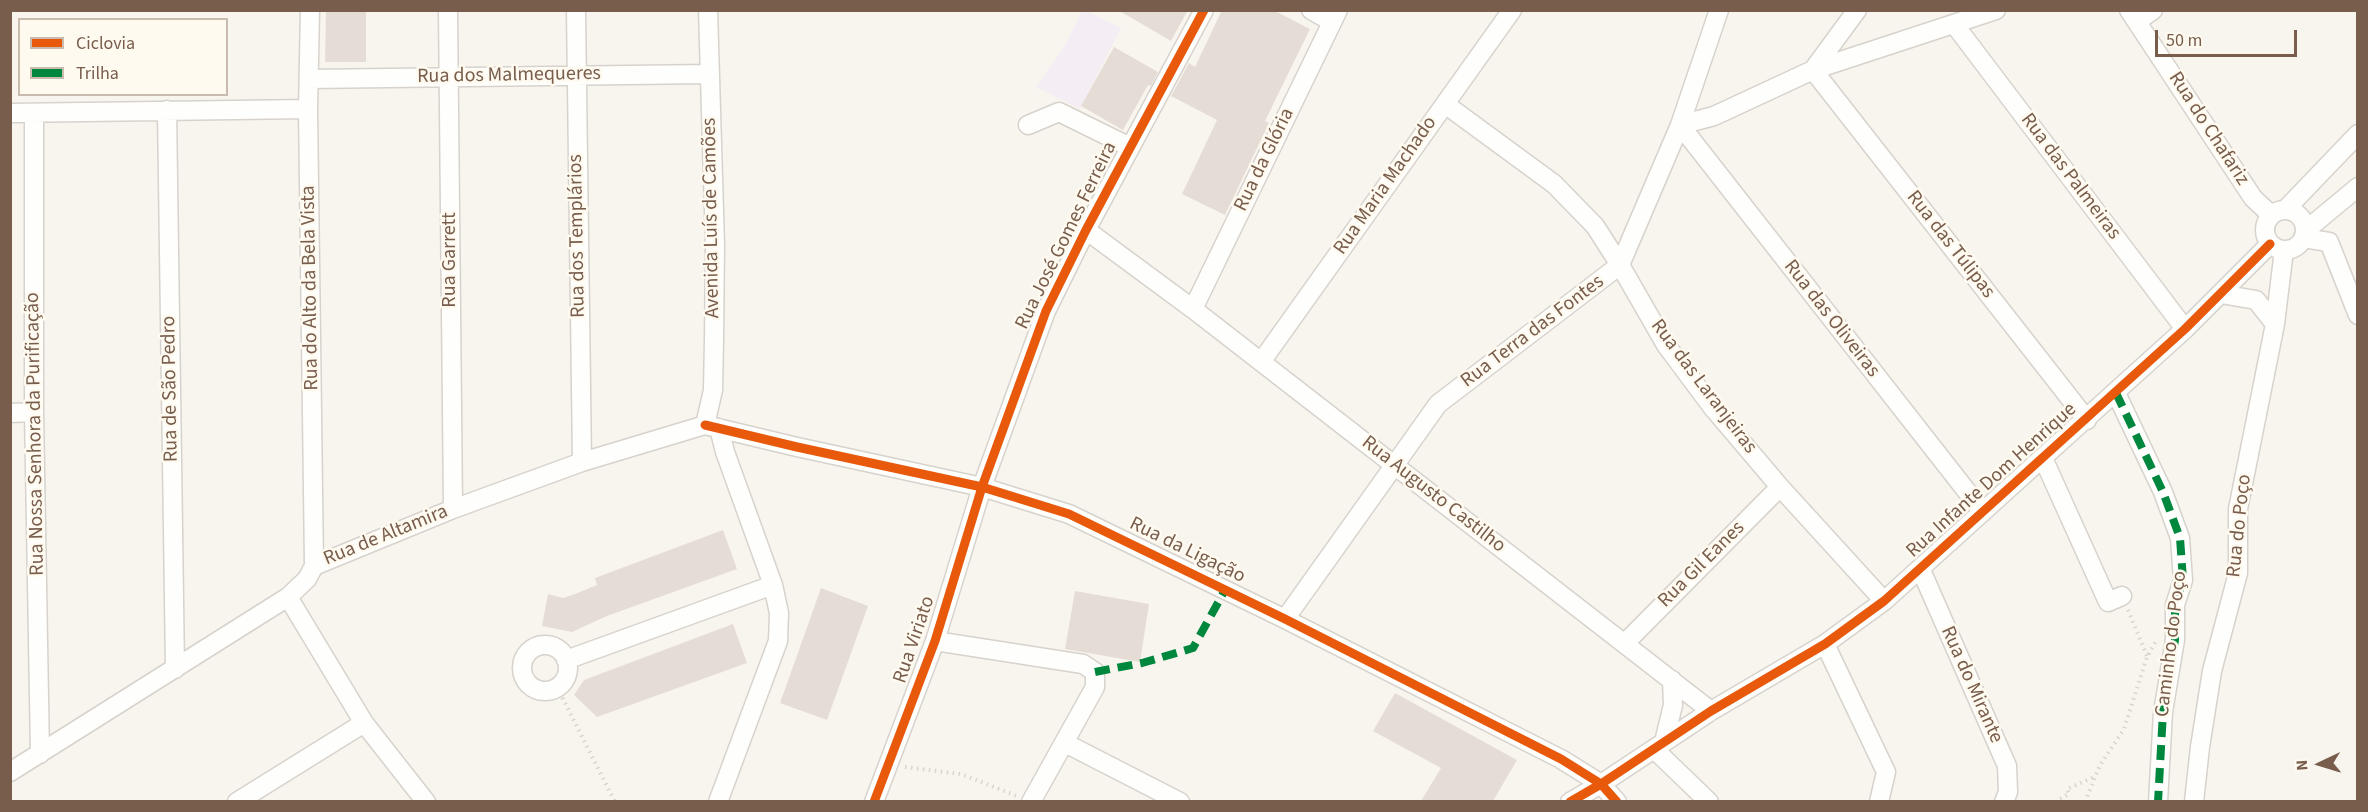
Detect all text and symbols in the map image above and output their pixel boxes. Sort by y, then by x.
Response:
legend [18,18,228,96]
scale bar [2158,18,2300,56]
text: 50 m [2166,28,2202,53]
text: Ciclovia [76,31,135,56]
text: Trilha [76,61,119,86]
street label: Rua dos Malmequeres [417,62,601,90]
street label: Rua do Chafariz [2162,68,2254,190]
street label: Rua da Glória [1230,105,1300,215]
street label: Rua das Palmeiras [2015,109,2125,245]
street label: Rua Maria Machado [1329,112,1443,260]
street label: Avenida Luís de Camões [698,117,726,319]
street label: Rua José Gomes Ferreira [1011,138,1123,334]
street label: Rua dos Templários [565,154,591,318]
street label: Rua do Alto da Bela Vista [297,185,325,391]
street label: Rua das Túlipas [1901,186,1999,304]
street label: Rua Garrett [439,212,463,308]
street label: Rua das Oliveiras [1778,256,1884,382]
street label: Rua Terra das Fontes [1457,270,1609,394]
street label: Rua Nossa Senhora da Purificação [22,292,50,576]
street label: Rua das Laranjeiras [1645,315,1761,459]
street label: Rua de São Pedro [158,316,184,462]
street label: Rua Infante Dom Henrique [1902,398,2082,564]
street label: Rua Augusto Castilho [1356,431,1510,559]
street label: Rua do Poço [2223,473,2257,579]
street label: Rua de Altamira [320,500,452,572]
street label: Rua da Ligação [1125,513,1249,589]
street label: Rua Gil Eanes [1654,517,1750,613]
street label: Caminho do Poço [2151,570,2193,718]
street label: Rua Viriato [889,593,941,687]
street label: Rua do Mirante [1934,623,2008,747]
north arrow [2290,734,2350,794]
text: N [2291,759,2313,771]

